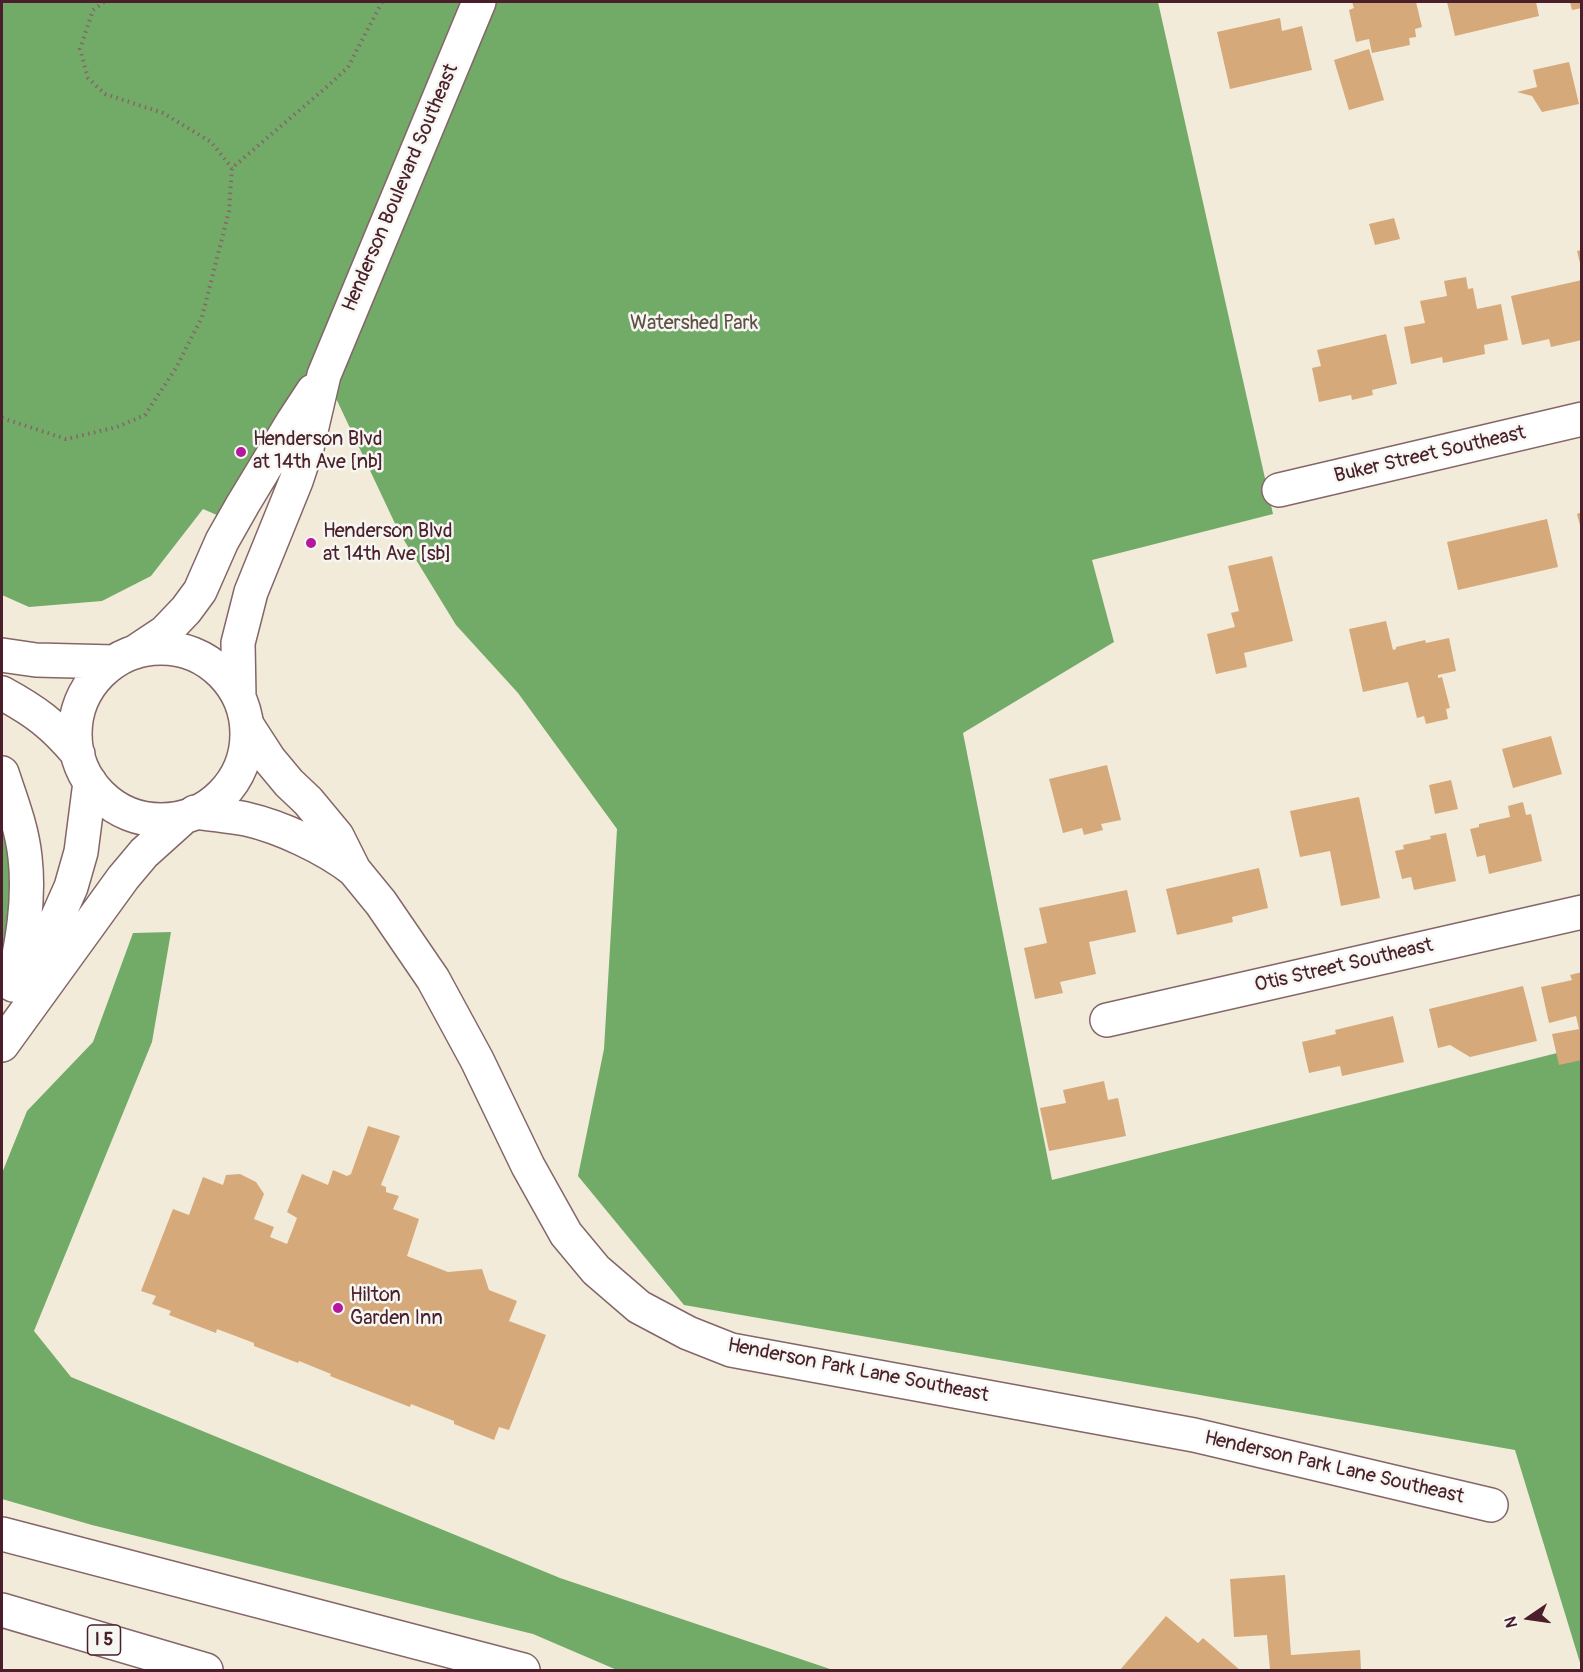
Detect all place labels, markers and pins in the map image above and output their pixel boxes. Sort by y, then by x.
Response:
place label: Henderson Blvd at 14th Ave [nb] [253,428,384,475]
marker: Henderson Blvd at 14th Ave [nb] [234,445,248,459]
place label: Henderson Blvd at 14th Ave [sb] [323,520,453,567]
marker: Henderson Blvd at 14th Ave [sb] [304,536,318,550]
place label: Hilton Garden Inn [350,1284,443,1331]
marker: Hilton Garden Inn [331,1301,345,1315]

